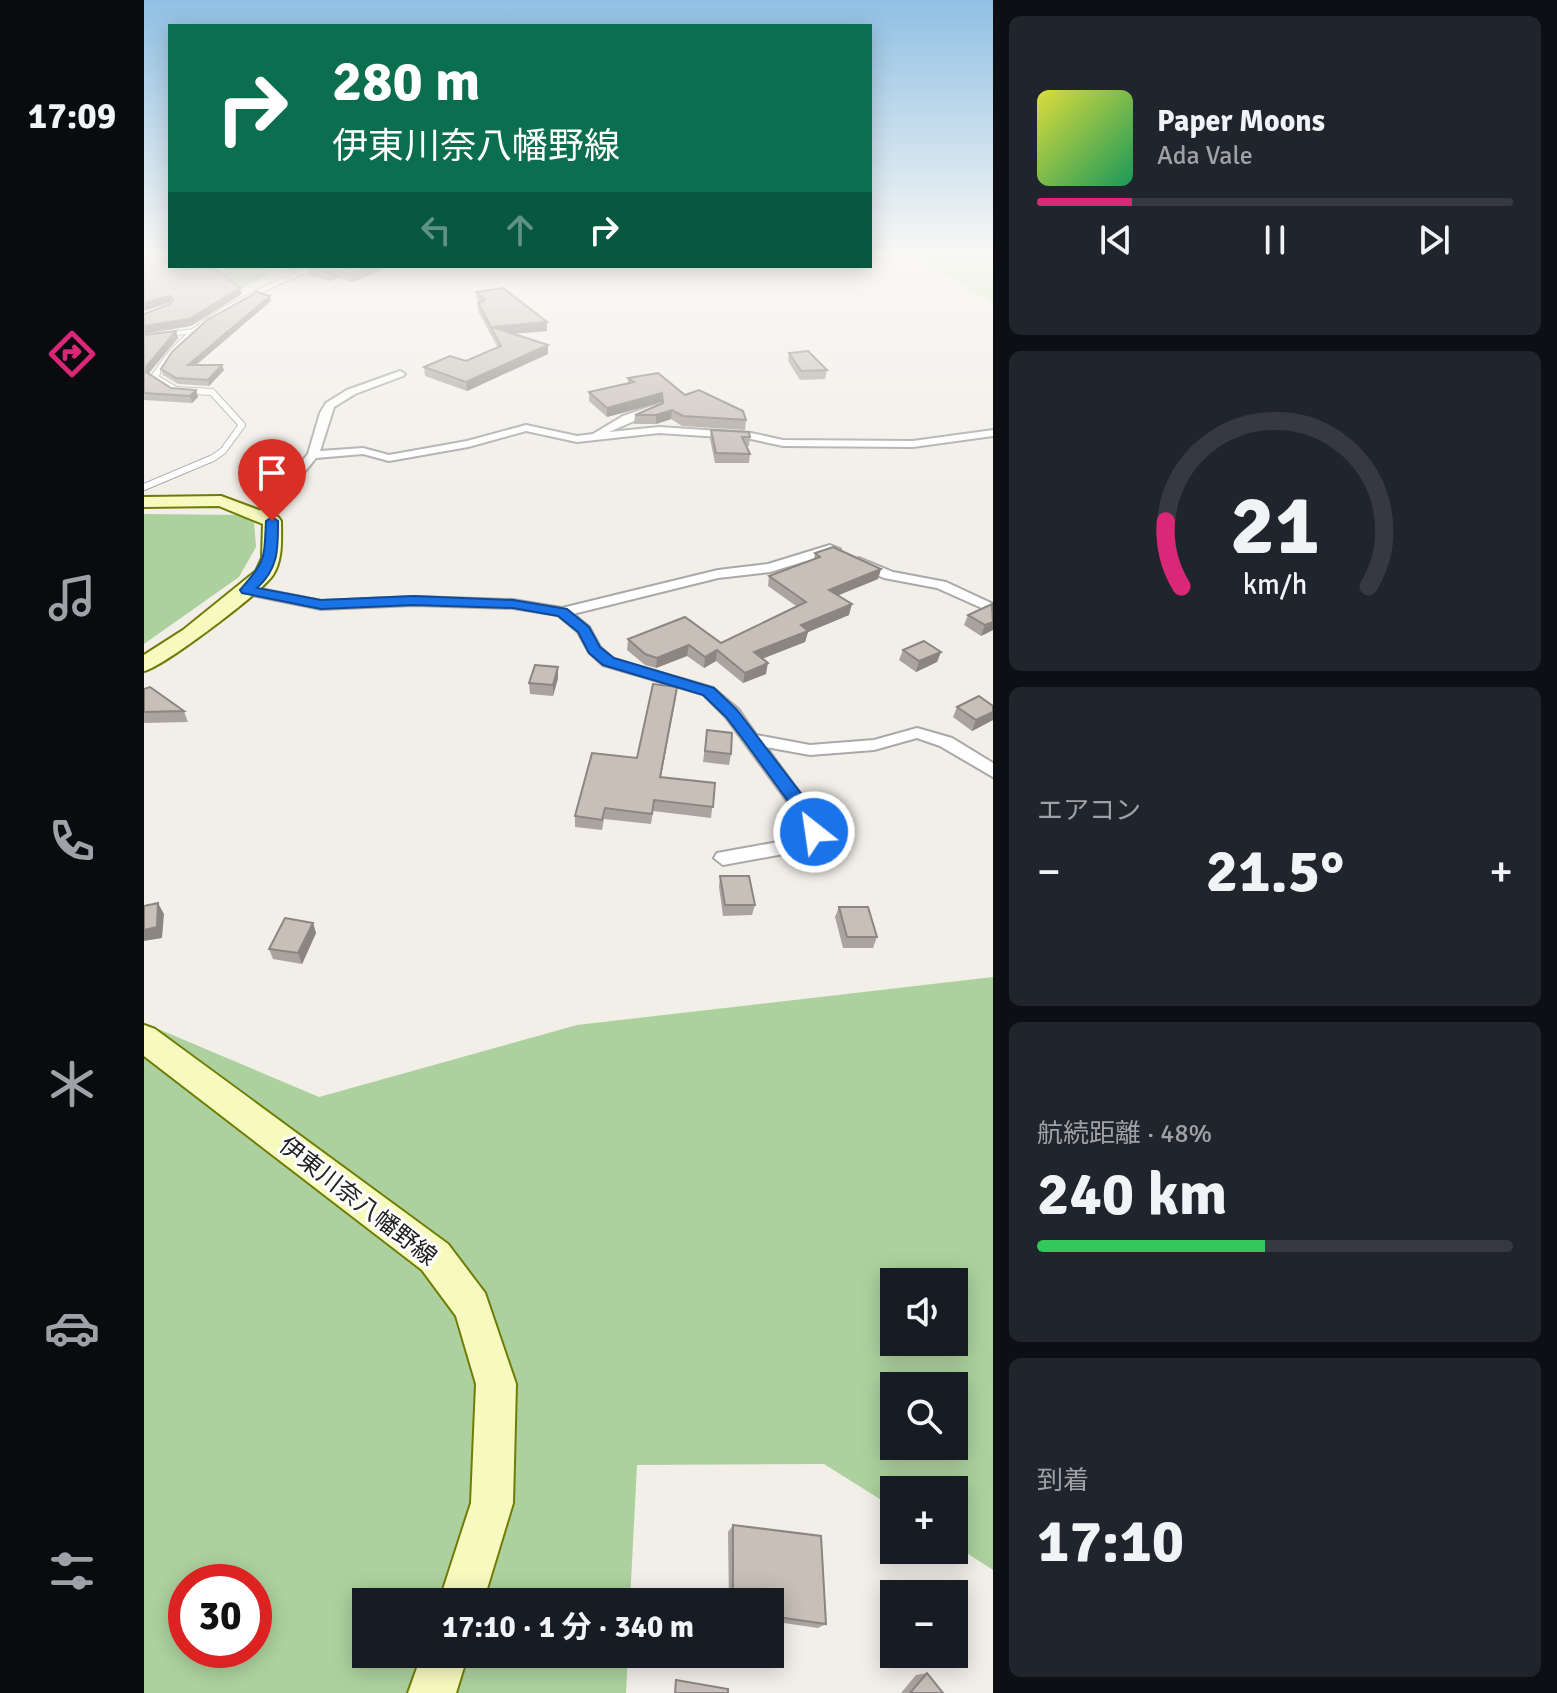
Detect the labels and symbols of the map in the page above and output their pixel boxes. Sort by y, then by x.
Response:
pin [238,439,306,521]
position arrow [772,790,856,874]
street label: 伊東川奈八幡野線 [273,1130,443,1272]
speed limit sign: 30 [168,1564,272,1668]

